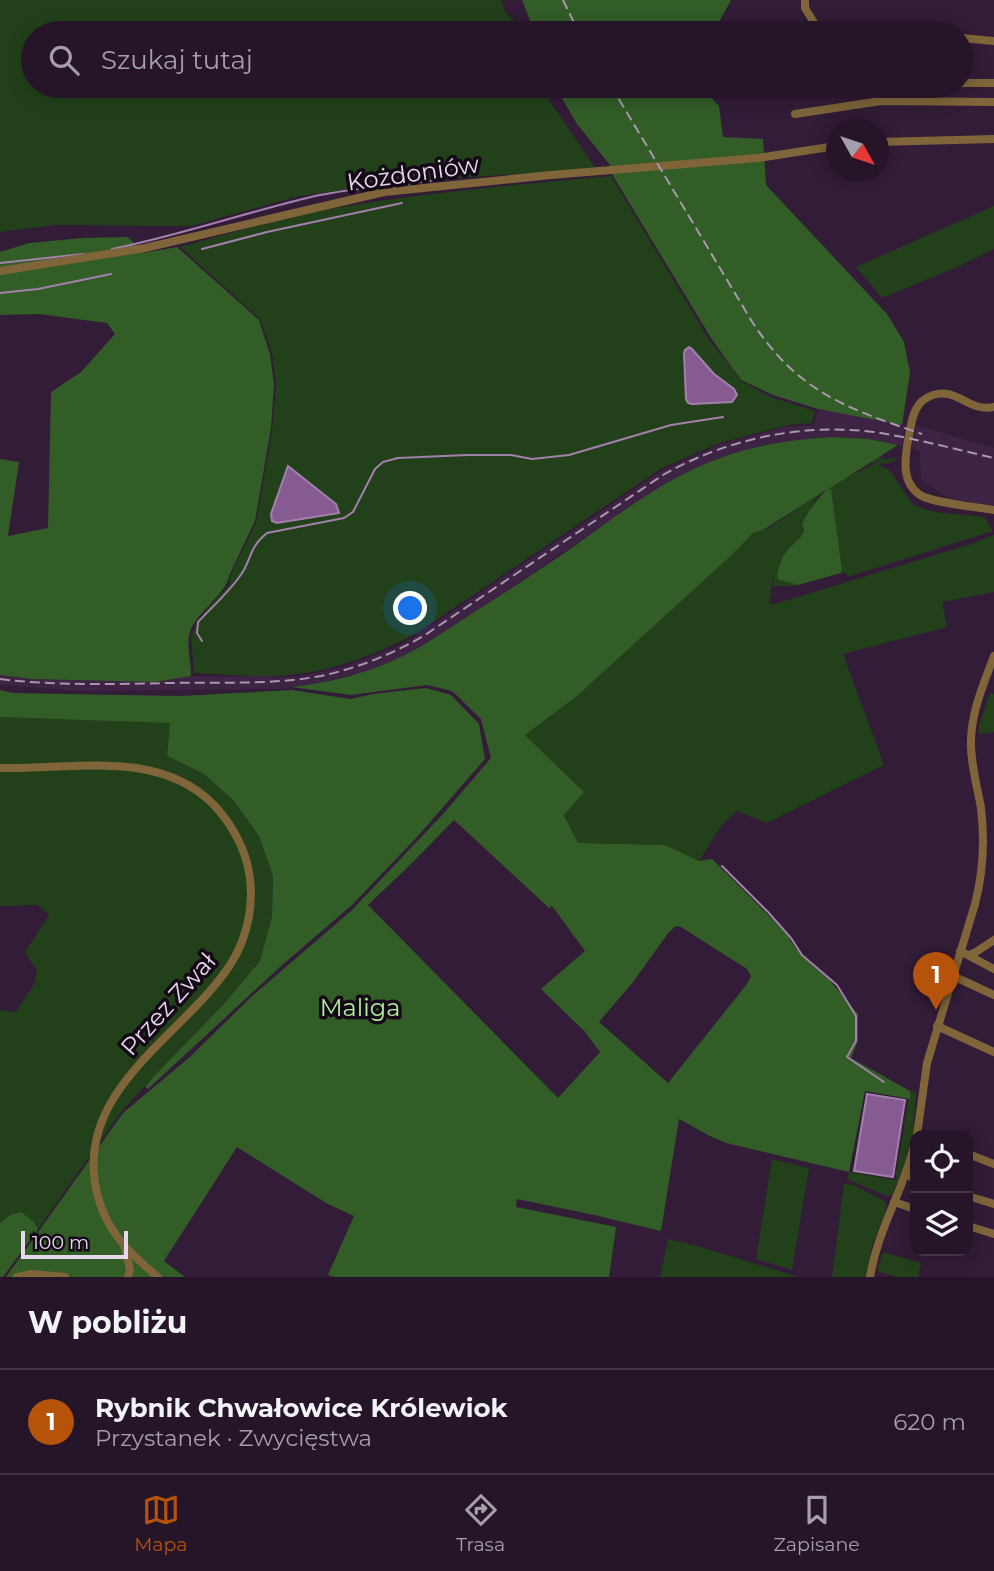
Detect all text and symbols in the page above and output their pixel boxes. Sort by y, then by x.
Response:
search box [21,21,973,98]
icon: search [45,41,83,79]
text: Szukaj tutaj [101,44,253,76]
north arrow [826,119,889,182]
street label: Kożdoniów [345,149,481,197]
your location [393,591,427,625]
street label: Przez Zwał [114,946,222,1061]
pin: 1 [913,952,959,1010]
park label: Maliga [320,993,400,1022]
map controls [910,1130,973,1256]
button: locate [910,1130,973,1193]
button: layers [910,1193,973,1256]
scale bar [21,1228,128,1260]
text: 100 m [32,1231,89,1254]
text: W pobliżu [28,1304,187,1341]
text: Rybnik Chwałowice Królewiok [95,1392,508,1424]
text: 1 [46,1408,56,1436]
text: 620 m [893,1408,966,1436]
text: Przystanek · Zwycięstwa [95,1424,372,1452]
tab: Mapa [134,1491,188,1556]
tab: Trasa [456,1491,505,1556]
tab: Zapisane [773,1491,860,1556]

